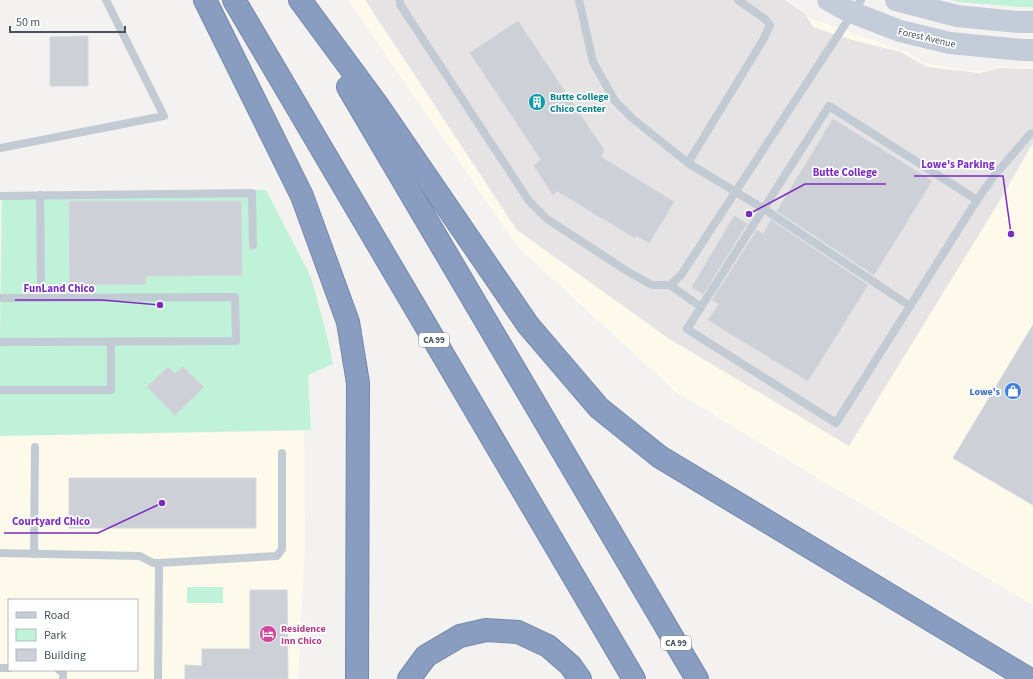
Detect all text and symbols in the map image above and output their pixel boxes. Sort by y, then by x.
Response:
scale bar [10,8,125,34]
text: 50 m [16,14,40,31]
street label: Forest Avenue [897,25,957,51]
place label: Butte College Chico Center [550,90,609,116]
building icon: Butte College Chico Center [527,92,547,112]
callout: Lowe's Parking [914,153,1003,176]
text: Lowe's Parking [921,157,995,172]
callout: Butte College [805,161,886,184]
text: Butte College [813,165,878,180]
callout: FunLand Chico [15,277,102,300]
text: FunLand Chico [23,281,95,296]
road number: CA 99 [419,333,449,347]
shop icon: Lowe's [1003,381,1023,401]
place label: Lowe's [969,385,1001,399]
callout: Courtyard Chico [4,510,98,533]
text: Courtyard Chico [12,514,90,529]
legend [8,599,138,671]
text: Road [44,607,70,624]
place label: Residence Inn Chico [281,622,326,648]
hotel icon: Residence Inn Chico [258,624,278,644]
text: Park [44,627,66,644]
road number: CA 99 [661,636,691,650]
text: Building [44,647,86,664]

